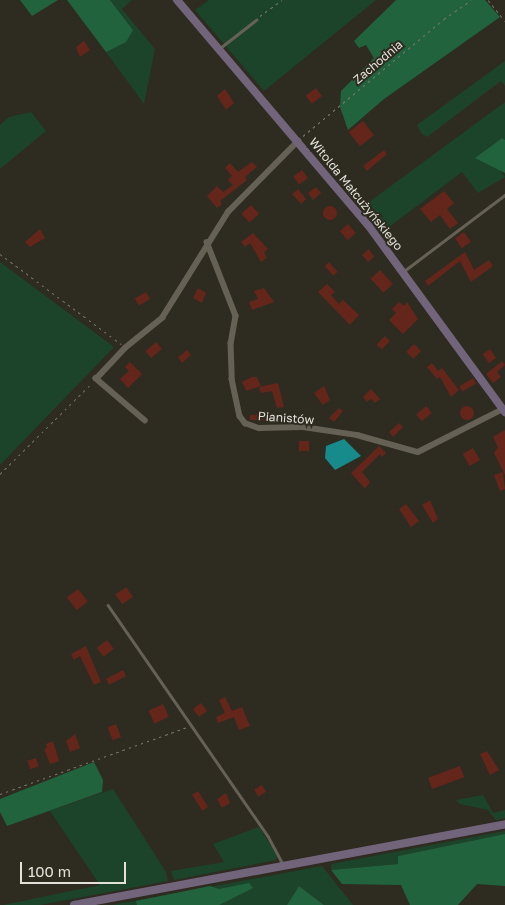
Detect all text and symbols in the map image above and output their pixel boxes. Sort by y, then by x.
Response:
street label: Zachodnia [350,37,406,87]
street label: Witolda Małcużyńskiego [306,135,406,253]
street label: Pianistów [257,409,315,427]
scale bar [22,852,129,884]
text: 100 m [28,862,71,880]

